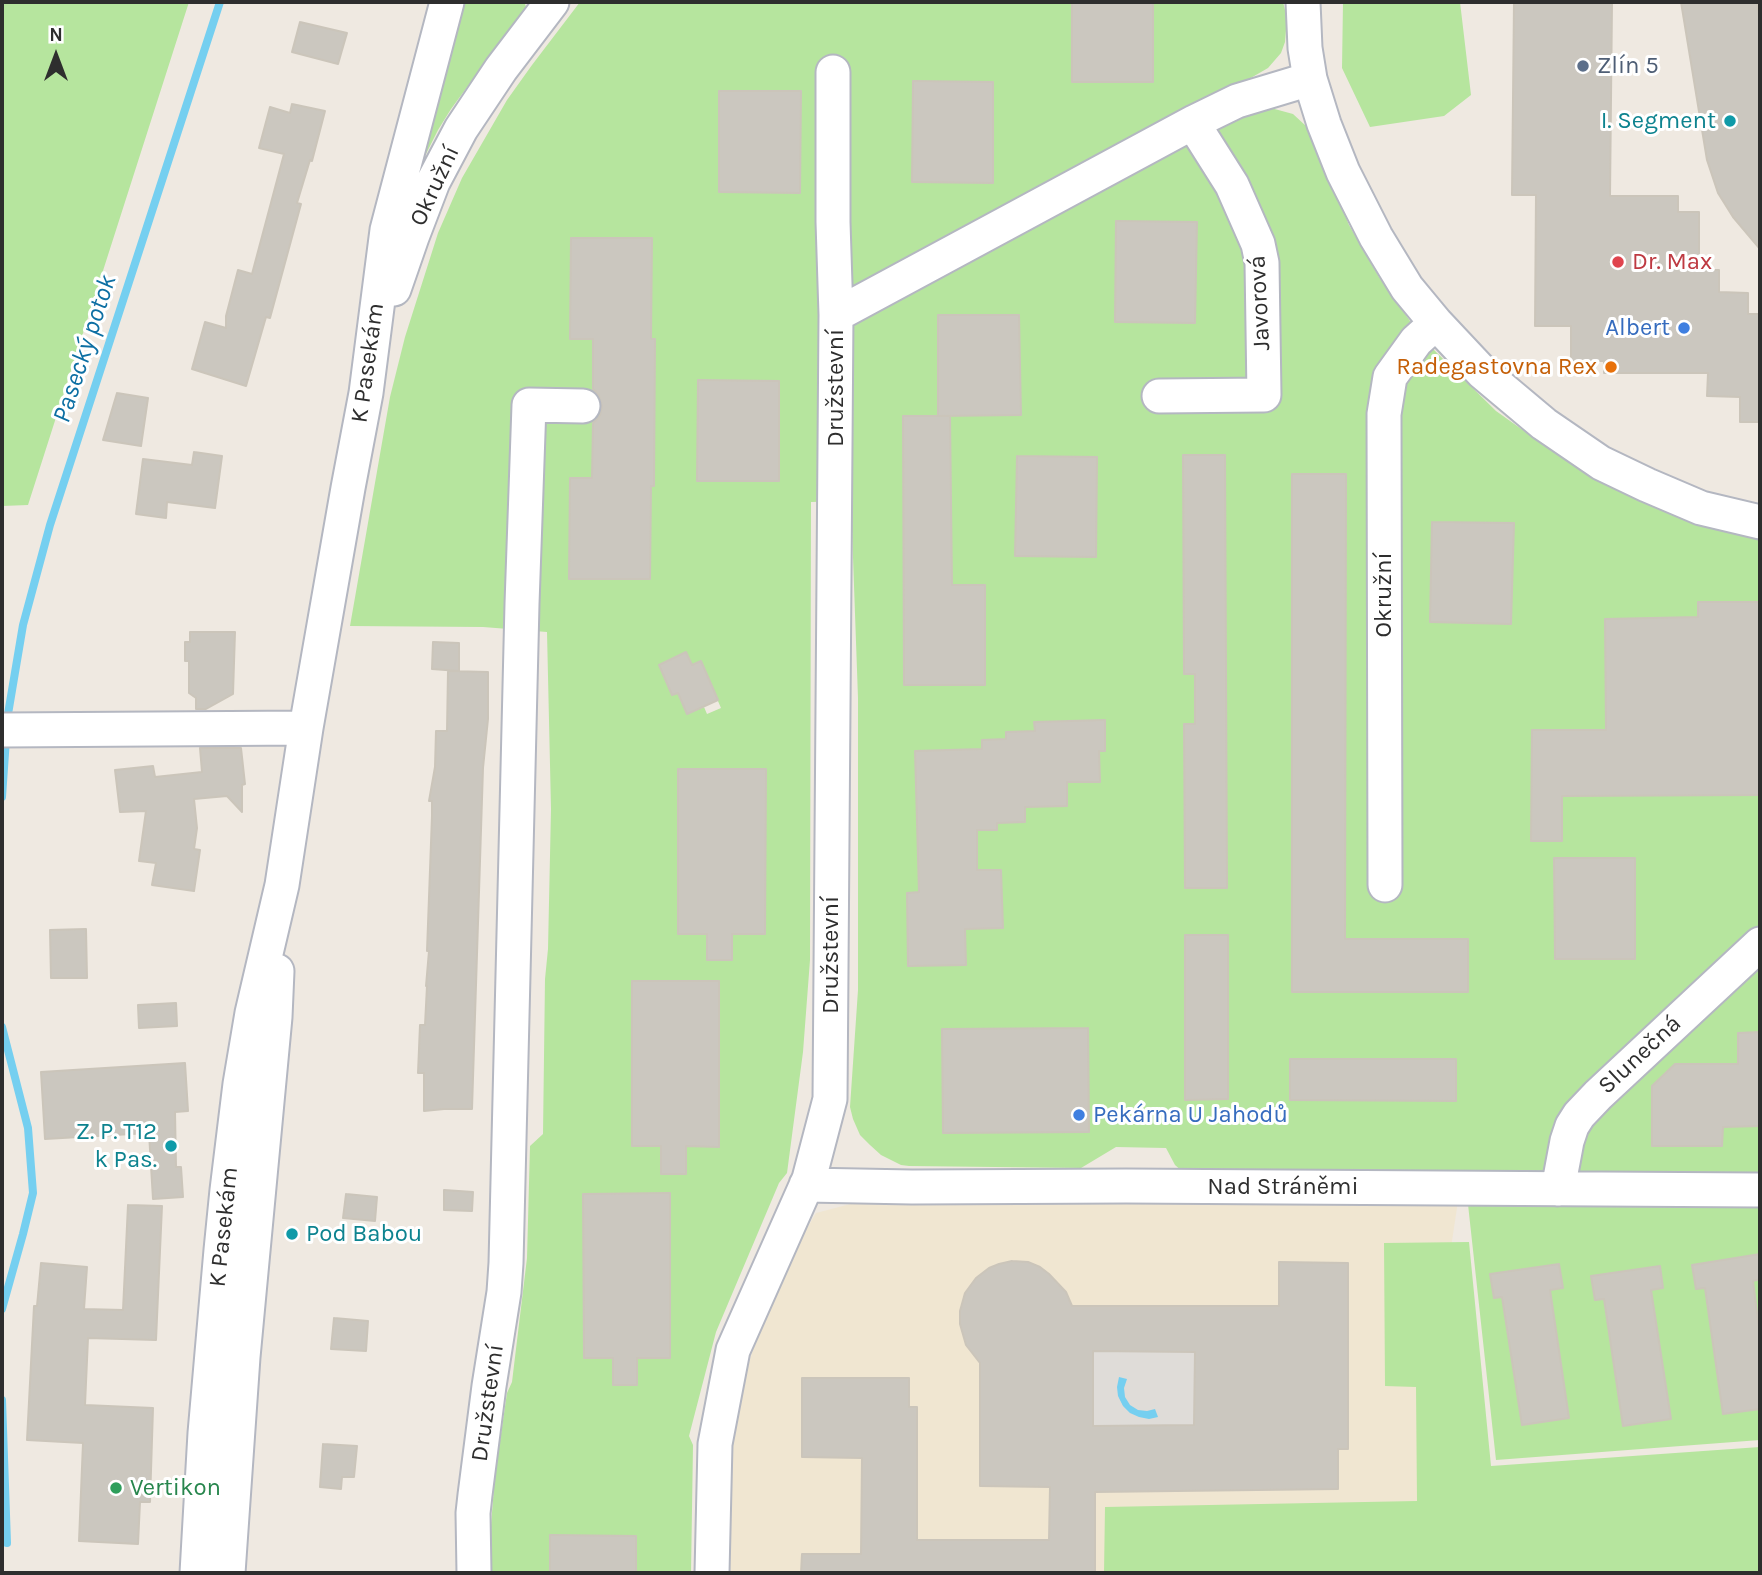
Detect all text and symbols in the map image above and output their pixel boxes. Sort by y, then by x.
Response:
north arrow [21,21,91,91]
text: N [49,24,63,46]
place label: Zlín 5 [1597,52,1659,80]
marker: Zlín 5 [1575,58,1591,74]
place label: I. Segment [1601,107,1716,135]
marker: I. Segment [1722,113,1738,129]
street label: Okružní [404,141,466,231]
place label: Dr. Max [1632,248,1712,276]
marker: Dr. Max [1610,254,1626,270]
street label: Javorová [1243,255,1277,351]
water label: Pasecký potok [46,271,124,427]
street label: K Pasekám [345,301,391,425]
place label: Albert [1605,314,1670,342]
marker: Albert [1676,320,1692,336]
street label: Družstevní [822,329,850,447]
place label: Radegastovna Rex [1396,353,1597,381]
marker: Radegastovna Rex [1603,359,1619,375]
street label: Okružní [1370,552,1398,638]
street label: Družstevní [817,896,845,1014]
street label: Slunečná [1593,1009,1687,1101]
place label: Pekárna U Jahodů [1093,1101,1288,1129]
marker: Pekárna U Jahodů [1071,1107,1087,1123]
place label: Z. P. T12 k Pas. [76,1118,157,1174]
marker: Z. P. T12 k Pas. [163,1138,179,1154]
street label: K Pasekám [203,1165,245,1289]
street label: Nad Stráněmi [1207,1173,1359,1201]
place label: Pod Babou [306,1220,422,1248]
marker: Pod Babou [284,1226,300,1242]
street label: Družstevní [466,1343,510,1463]
place label: Vertikon [130,1474,221,1502]
marker: Vertikon [108,1480,124,1496]

